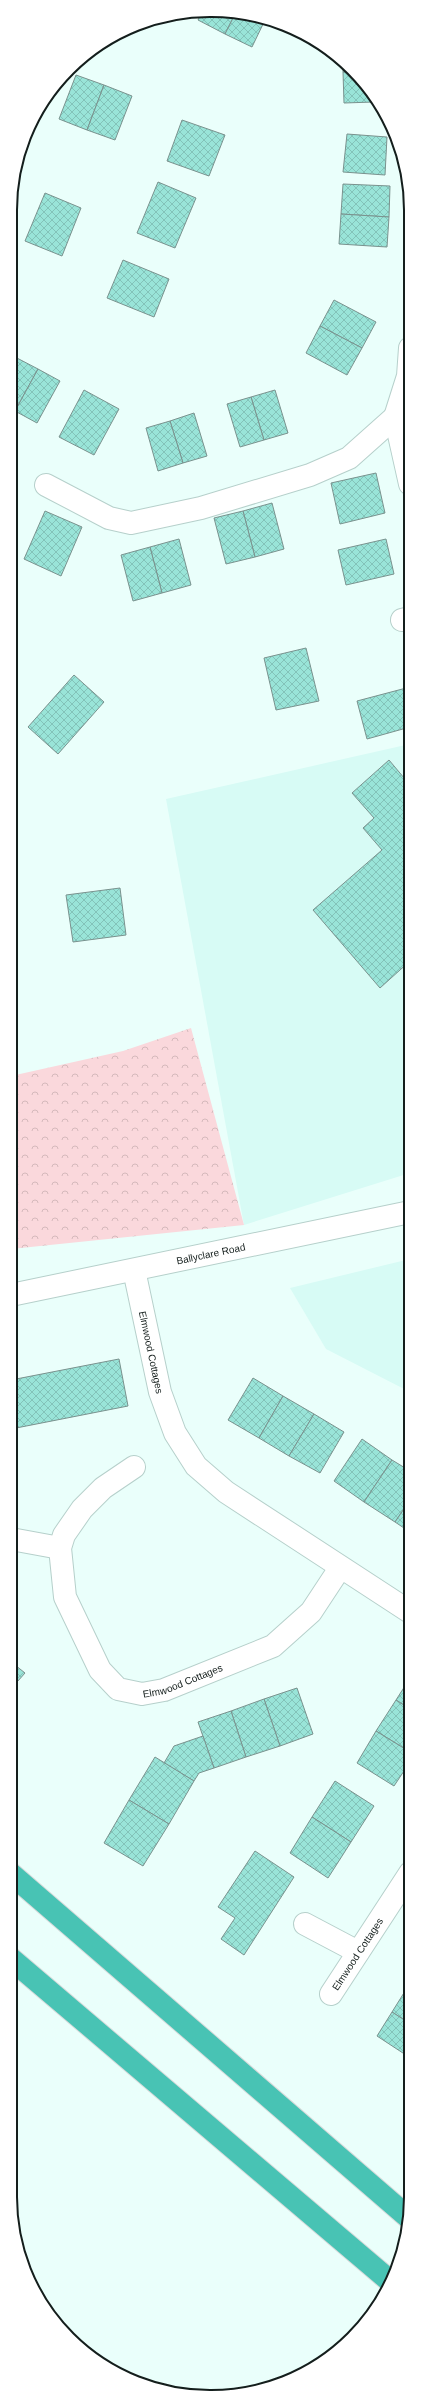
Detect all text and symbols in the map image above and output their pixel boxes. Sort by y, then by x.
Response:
street label: Ballyclare Road [175,1241,246,1266]
street label: Elmwood Cottages [137,1310,166,1394]
street label: Elmwood Cottages [142,1662,224,1699]
street label: Elmwood Cottages [330,1916,385,1992]

